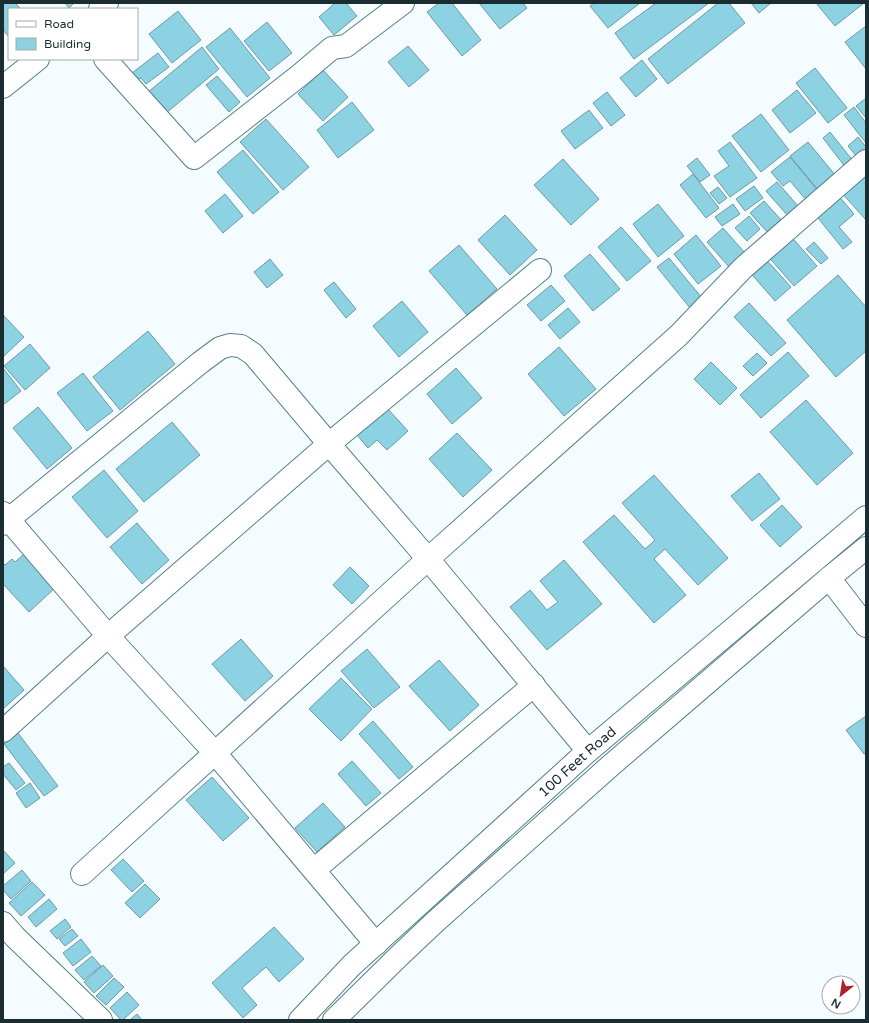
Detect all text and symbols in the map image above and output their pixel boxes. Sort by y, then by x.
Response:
legend [8,8,138,60]
text: Road [44,17,74,31]
text: Building [44,37,91,51]
street label: 100 Feet Road [535,723,620,801]
north arrow [821,975,861,1015]
text: N [829,995,843,1011]

